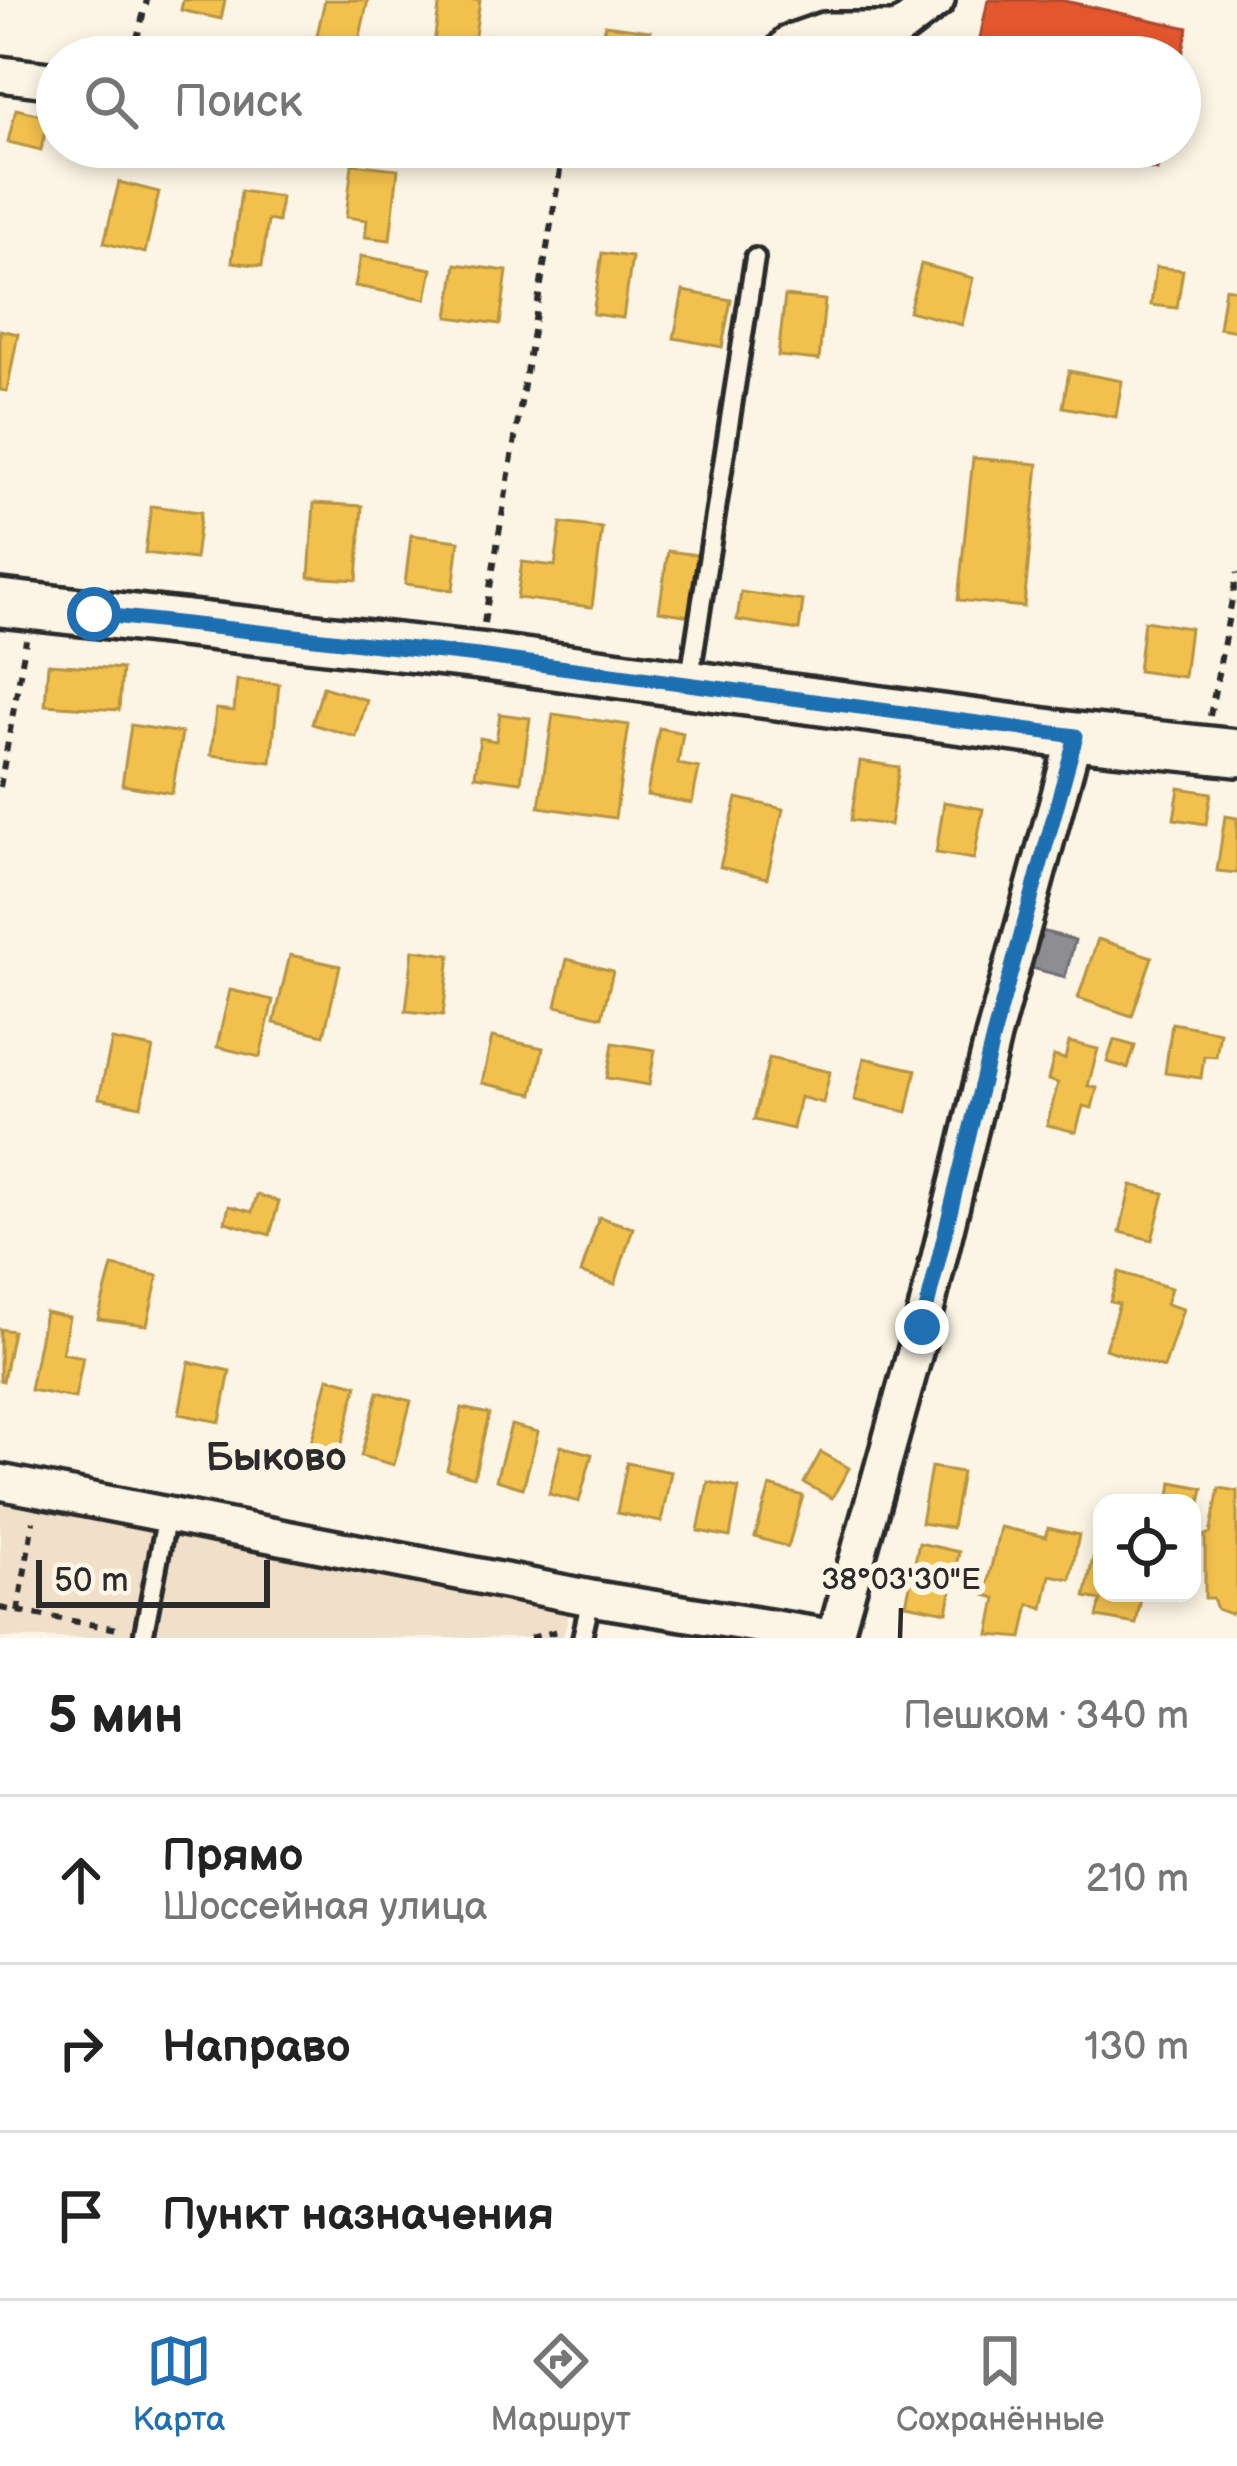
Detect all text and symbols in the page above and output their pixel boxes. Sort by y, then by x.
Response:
search box [36,36,1201,168]
icon: search [78,69,144,135]
text: Поиск [174,75,302,130]
route start [67,587,121,641]
route end [895,1300,949,1354]
district label: Быково [205,1435,347,1482]
map controls [1093,1494,1201,1602]
button: locate [1093,1494,1201,1602]
scale bar [36,1554,270,1607]
text: 50 m [54,1561,129,1601]
text: 38°03'30"E [821,1562,981,1598]
text: 5 мин [48,1686,183,1747]
text: Пешком · 340 m [903,1693,1189,1740]
text: Прямо [162,1829,303,1884]
icon: ahead [48,1847,114,1913]
text: 210 m [1086,1856,1189,1903]
text: Шоссейная улица [162,1884,488,1931]
icon: right [48,2015,114,2081]
text: Направо [162,2020,351,2075]
text: 130 m [1084,2024,1189,2071]
icon: arrive [48,2183,114,2249]
text: Пункт назначения [162,2188,554,2243]
tab: Карта [133,2328,225,2440]
tab: Маршрут [491,2328,631,2440]
tab: Сохранённые [896,2328,1104,2440]

